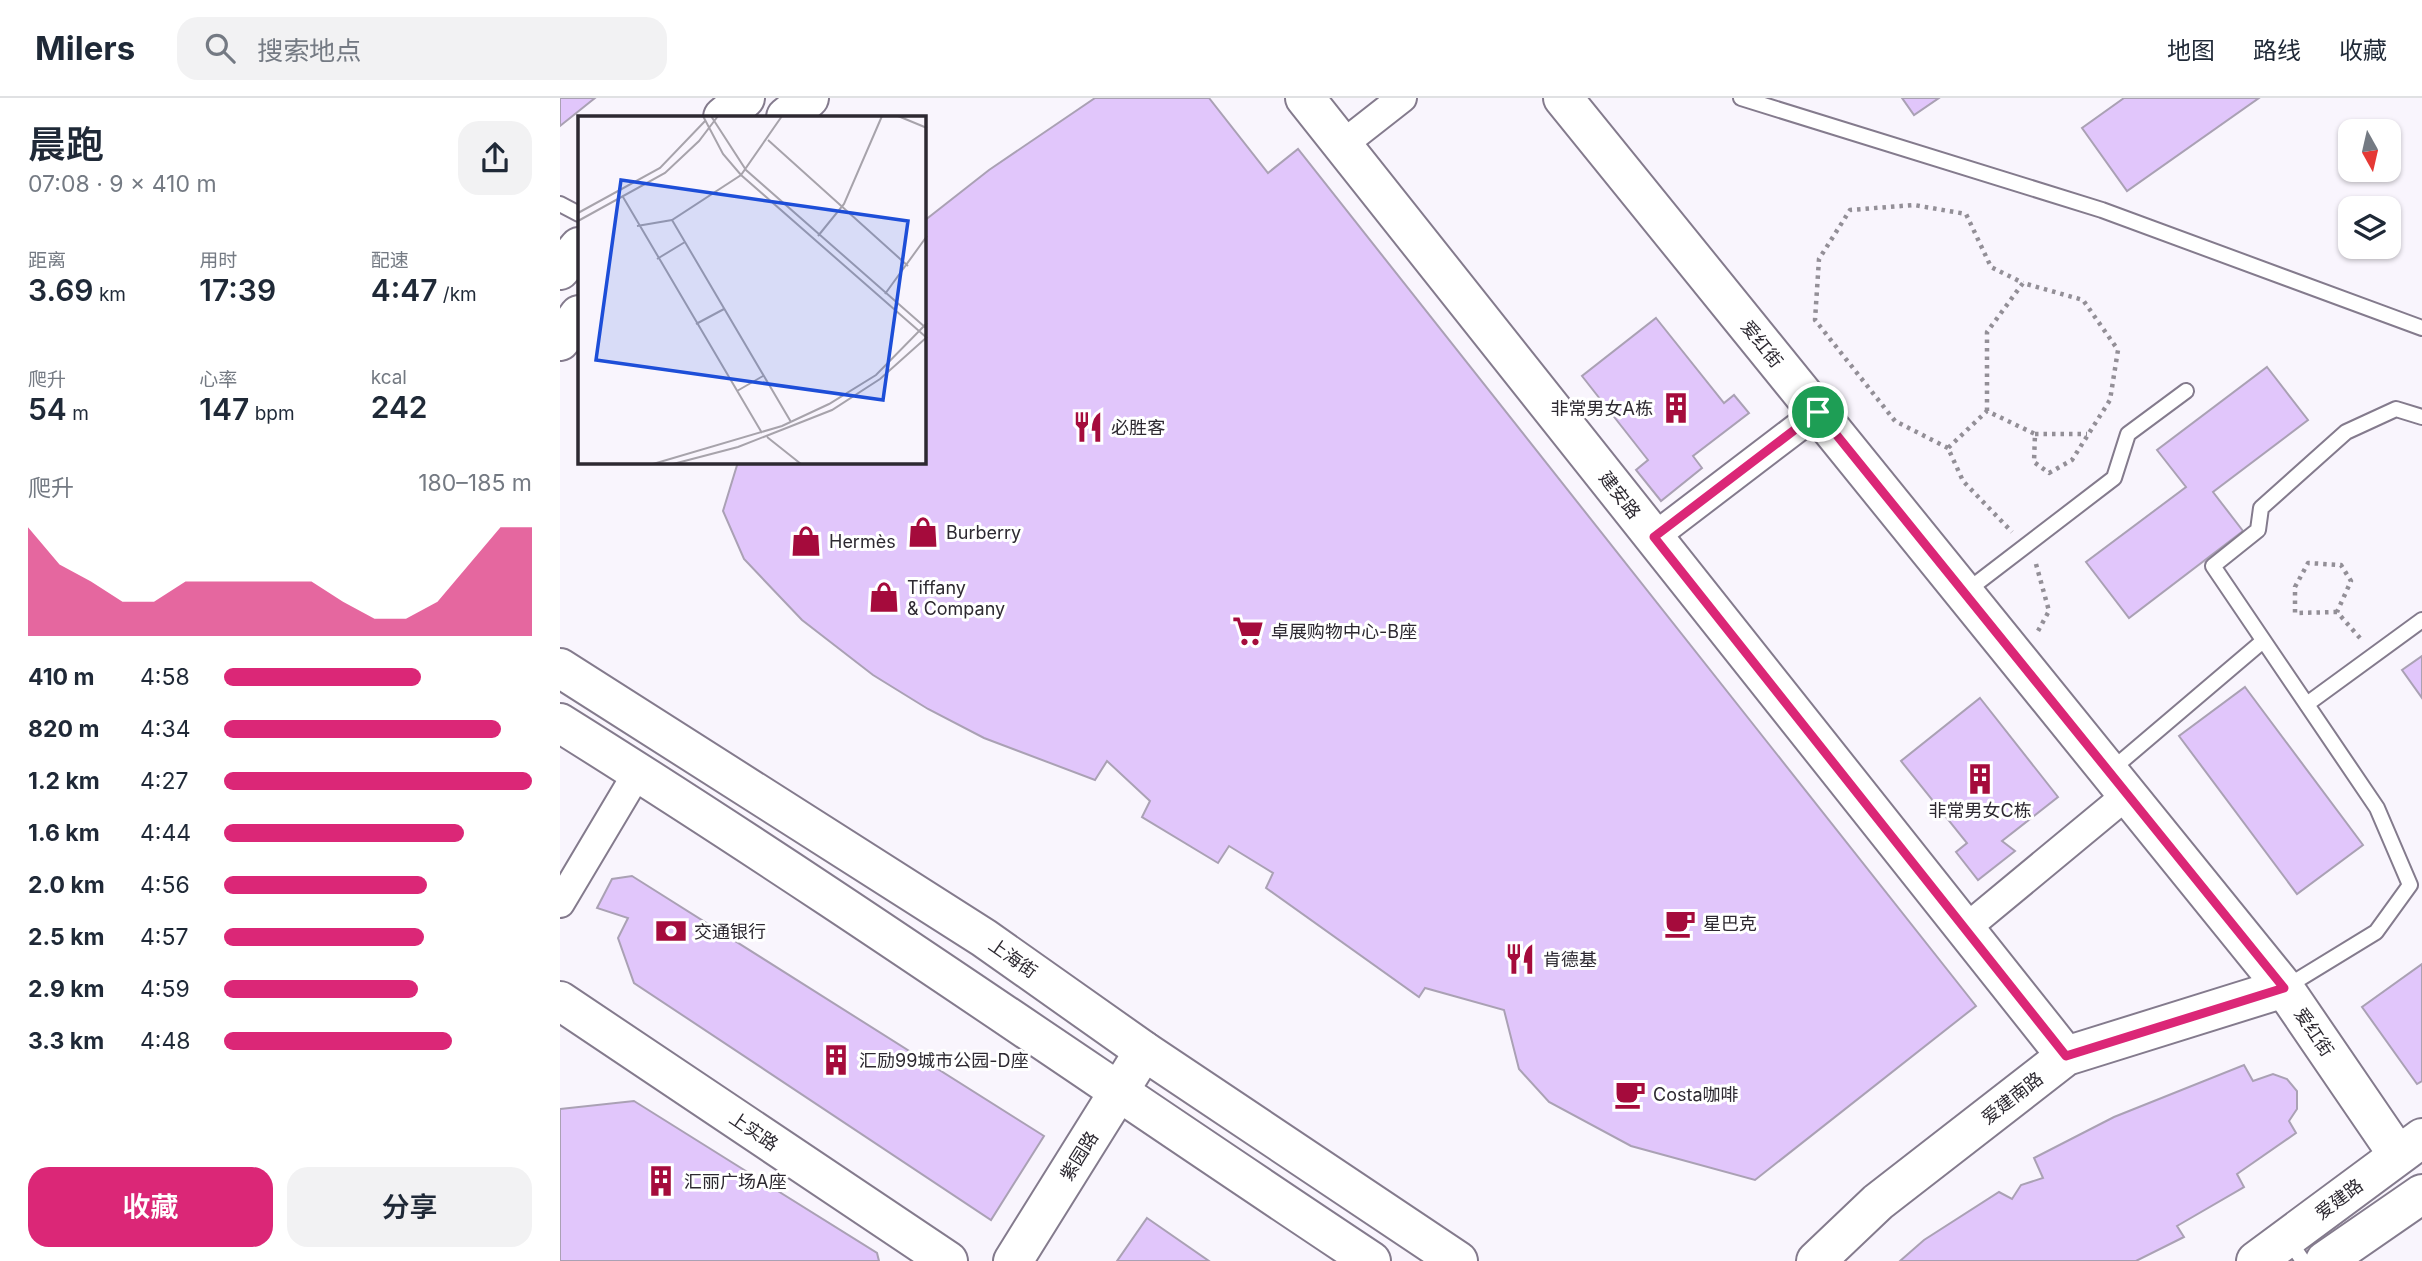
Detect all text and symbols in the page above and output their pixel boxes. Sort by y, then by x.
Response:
search box [177,17,667,80]
text: Milers [35,28,135,68]
icon: search [201,29,239,67]
text: 搜索地点 [257,35,361,66]
text: 地图 [2167,36,2215,65]
text: 路线 [2253,36,2301,65]
text: 收藏 [2339,36,2387,65]
inset map [578,116,926,464]
north arrow [2338,119,2401,182]
map controls [2338,119,2401,259]
text: 晨跑 [28,121,104,167]
button: share [458,121,532,195]
text: 07:08 · 9 × 410 m [28,170,217,198]
button: layers [2338,196,2401,259]
text: 距离 [28,249,66,272]
text: 用时 [199,249,237,272]
text: 配速 [371,249,409,272]
text: 3.69 [28,272,94,308]
text: 17:39 [199,272,276,308]
text: 4:47 [371,272,437,308]
text: km [94,283,126,306]
text: /km [437,283,477,306]
street label: 爱红街 [1737,316,1787,372]
text: kcal [371,366,407,389]
text: 爬升 [28,368,66,391]
text: 心率 [199,368,237,391]
pin [1788,382,1848,442]
text: 242 [371,389,428,425]
text: 54 [28,391,67,427]
text: 147 [199,391,249,427]
building icon: 非常男女A栋 [1659,391,1693,425]
icon: arrive [1799,393,1837,431]
place label: 非常男女A栋 [1551,398,1653,419]
text: m [67,402,89,425]
text: bpm [249,402,295,425]
restaurant icon: 必胜客 [1071,410,1105,444]
place label: 必胜客 [1111,417,1165,438]
street label: 建安路 [1595,467,1645,523]
text: 180–185 m [418,469,532,497]
text: 爬升 [28,474,74,502]
shop icon: Burberry [906,515,940,549]
place label: Burberry [946,522,1021,543]
shop icon: Hermès [789,524,823,558]
place label: Hermès [829,531,896,552]
place label: Tiffany & Company [907,577,1005,619]
shop icon: Tiffany & Company [867,580,901,614]
supermarket icon: 卓展购物中心-B座 [1231,614,1265,648]
place label: 卓展购物中心-B座 [1271,621,1417,642]
text: 410 m [28,663,95,691]
text: 4:58 [140,663,190,691]
text: 820 m [28,715,99,743]
text: 4:34 [140,715,191,743]
building icon: 非常男女C栋 [1963,762,1997,796]
text: 1.2 km [28,767,100,795]
text: 4:27 [140,767,189,795]
place label: 非常男女C栋 [1928,800,2032,821]
text: 1.6 km [28,819,100,847]
text: 4:44 [140,819,191,847]
text: 2.0 km [28,871,105,899]
text: 4:56 [140,871,190,899]
cafe icon: 星巴克 [1663,906,1697,940]
place label: 星巴克 [1703,913,1757,934]
bank icon: 交通银行 [654,914,688,948]
place label: 交通银行 [694,921,766,942]
text: 2.5 km [28,923,105,951]
text: 4:57 [140,923,188,951]
street label: 上海街 [985,934,1041,982]
restaurant icon: 肯德基 [1503,942,1537,976]
place label: 肯德基 [1543,949,1597,970]
text: 2.9 km [28,975,105,1003]
text: 4:59 [140,975,190,1003]
street label: 爱红街 [2290,1004,2338,1060]
text: 3.3 km [28,1027,104,1055]
text: 4:48 [140,1027,191,1055]
building icon: 汇励99城市公园-D座 [819,1043,853,1077]
place label: 汇励99城市公园-D座 [859,1050,1029,1071]
street label: 爱建南路 [1977,1068,2047,1128]
cafe icon: Costa咖啡 [1613,1077,1647,1111]
place label: Costa咖啡 [1653,1084,1739,1105]
street label: 上实路 [726,1107,782,1155]
street label: 紫园路 [1056,1128,1102,1184]
building icon: 汇丽广场A座 [644,1164,678,1198]
button: 收藏 [28,1167,273,1247]
button: 分享 [287,1167,532,1247]
place label: 汇丽广场A座 [684,1171,786,1192]
street label: 爱建路 [2311,1174,2367,1224]

